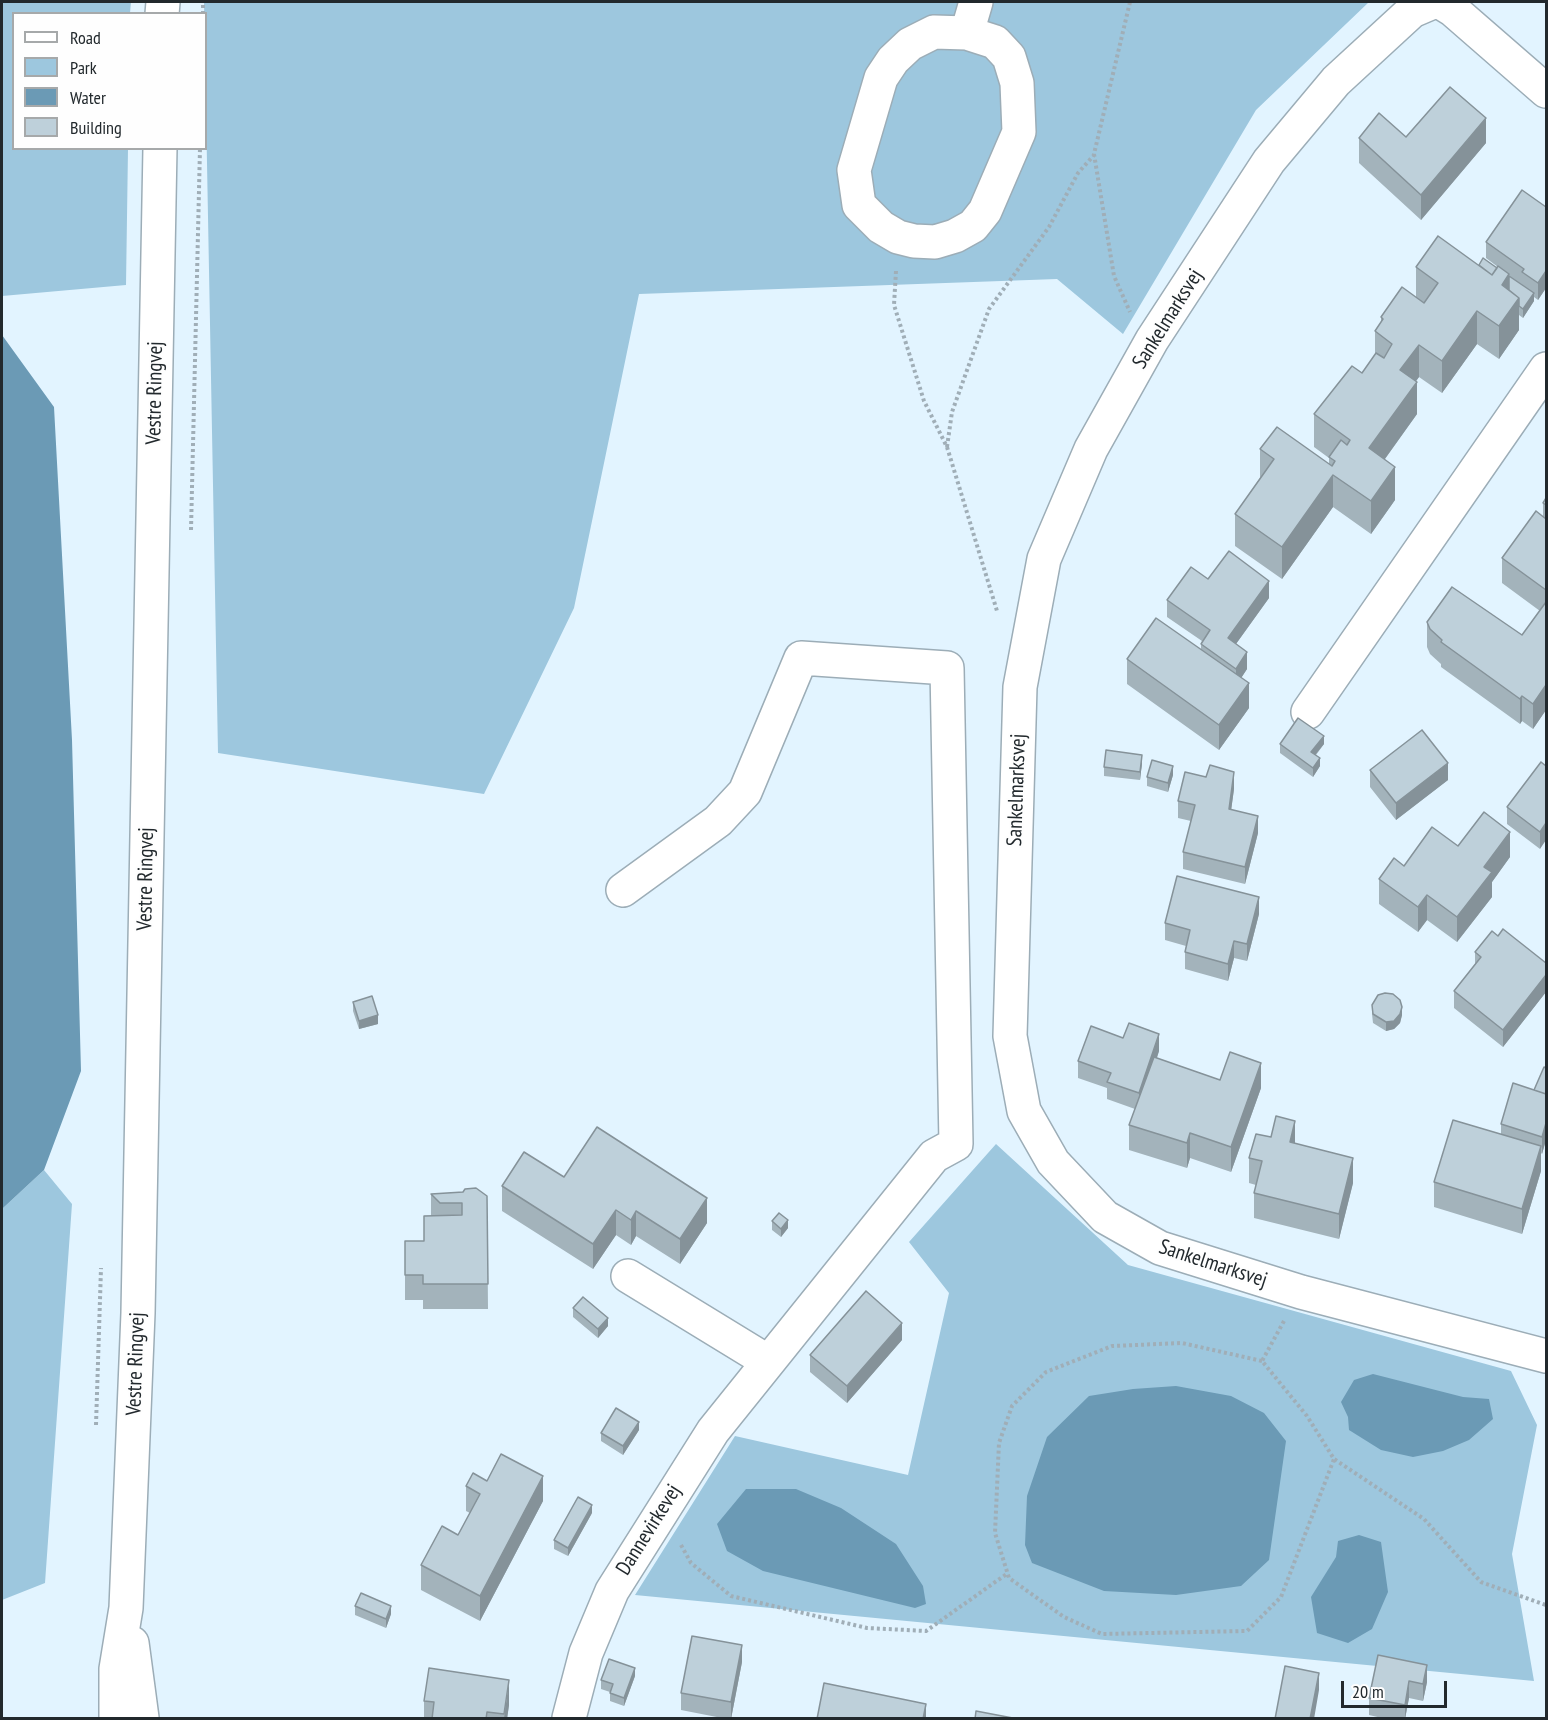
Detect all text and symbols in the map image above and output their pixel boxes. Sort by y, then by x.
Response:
legend [12,12,207,150]
text: Road [70,26,101,49]
text: Park [70,56,97,79]
text: Water [70,86,106,109]
text: Building [70,116,122,139]
street label: Sankelmarksvej [1128,265,1208,373]
street label: Vestre Ringvej [141,341,169,445]
street label: Sankelmarksvej [1002,733,1032,847]
street label: Vestre Ringvej [132,827,160,931]
street label: Sankelmarksvej [1156,1235,1270,1293]
street label: Vestre Ringvej [122,1312,150,1416]
street label: Dannevirkevej [611,1480,687,1580]
scale bar [1344,1669,1450,1707]
text: 20 m [1352,1680,1384,1703]

